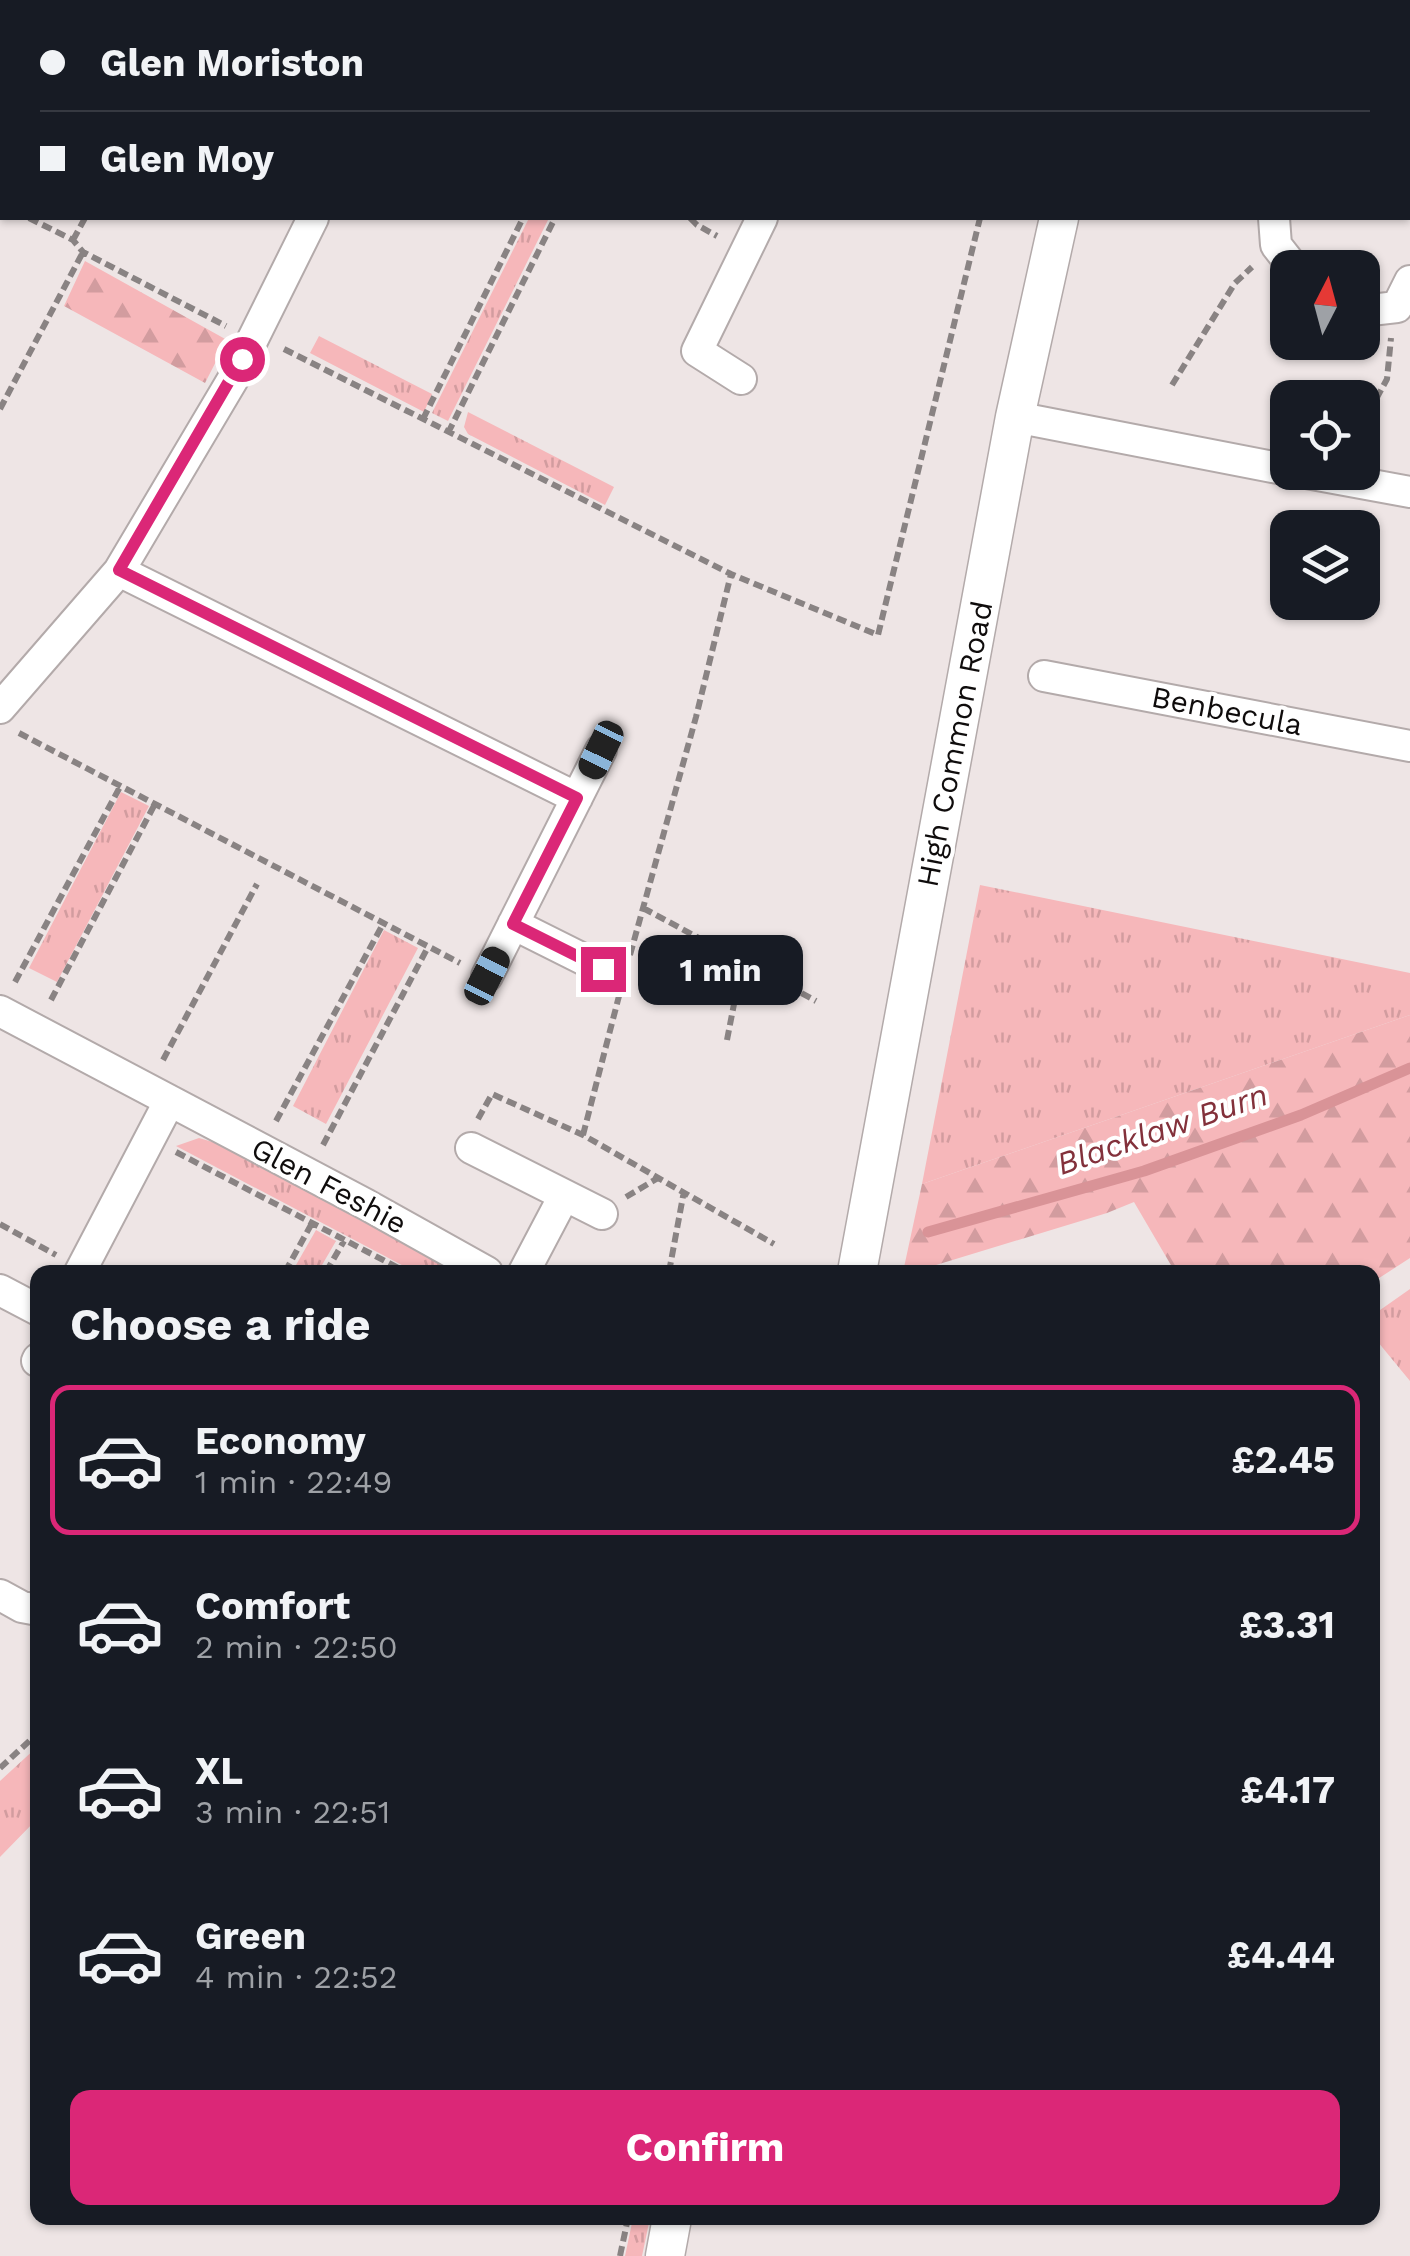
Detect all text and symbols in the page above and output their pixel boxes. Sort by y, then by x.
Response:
text: Glen Moriston [100,41,364,85]
text: Glen Moy [100,137,274,181]
north arrow [1270,250,1380,360]
map controls [1270,250,1380,620]
route start [220,337,265,382]
button: locate [1270,380,1380,490]
button: layers [1270,510,1380,620]
street label: High Common Road [910,598,999,890]
street label: Benbecula [1149,679,1306,742]
car [574,716,628,784]
callout: 1 min [638,934,803,1004]
car [460,942,514,1010]
route end [581,947,626,992]
text: 1 min [679,951,762,989]
water label: Blacklaw Burn [1052,1075,1272,1183]
street label: Glen Feshie [246,1130,413,1241]
text: Choose a ride [70,1298,370,1351]
icon: car [75,1415,165,1505]
text: Economy [195,1419,366,1463]
text: £2.45 [1231,1438,1335,1482]
text: 1 min · 22:49 [195,1463,392,1501]
icon: car [75,1580,165,1670]
text: Comfort [195,1584,350,1628]
text: £3.31 [1239,1603,1335,1647]
text: 2 min · 22:50 [195,1628,398,1666]
icon: car [75,1745,165,1835]
text: XL [195,1749,243,1793]
text: £4.17 [1240,1768,1335,1812]
text: 3 min · 22:51 [195,1793,390,1831]
icon: car [75,1910,165,2000]
text: Green [195,1914,306,1958]
text: £4.44 [1227,1933,1335,1977]
text: 4 min · 22:52 [195,1958,397,1996]
button: Confirm [70,2090,1340,2205]

